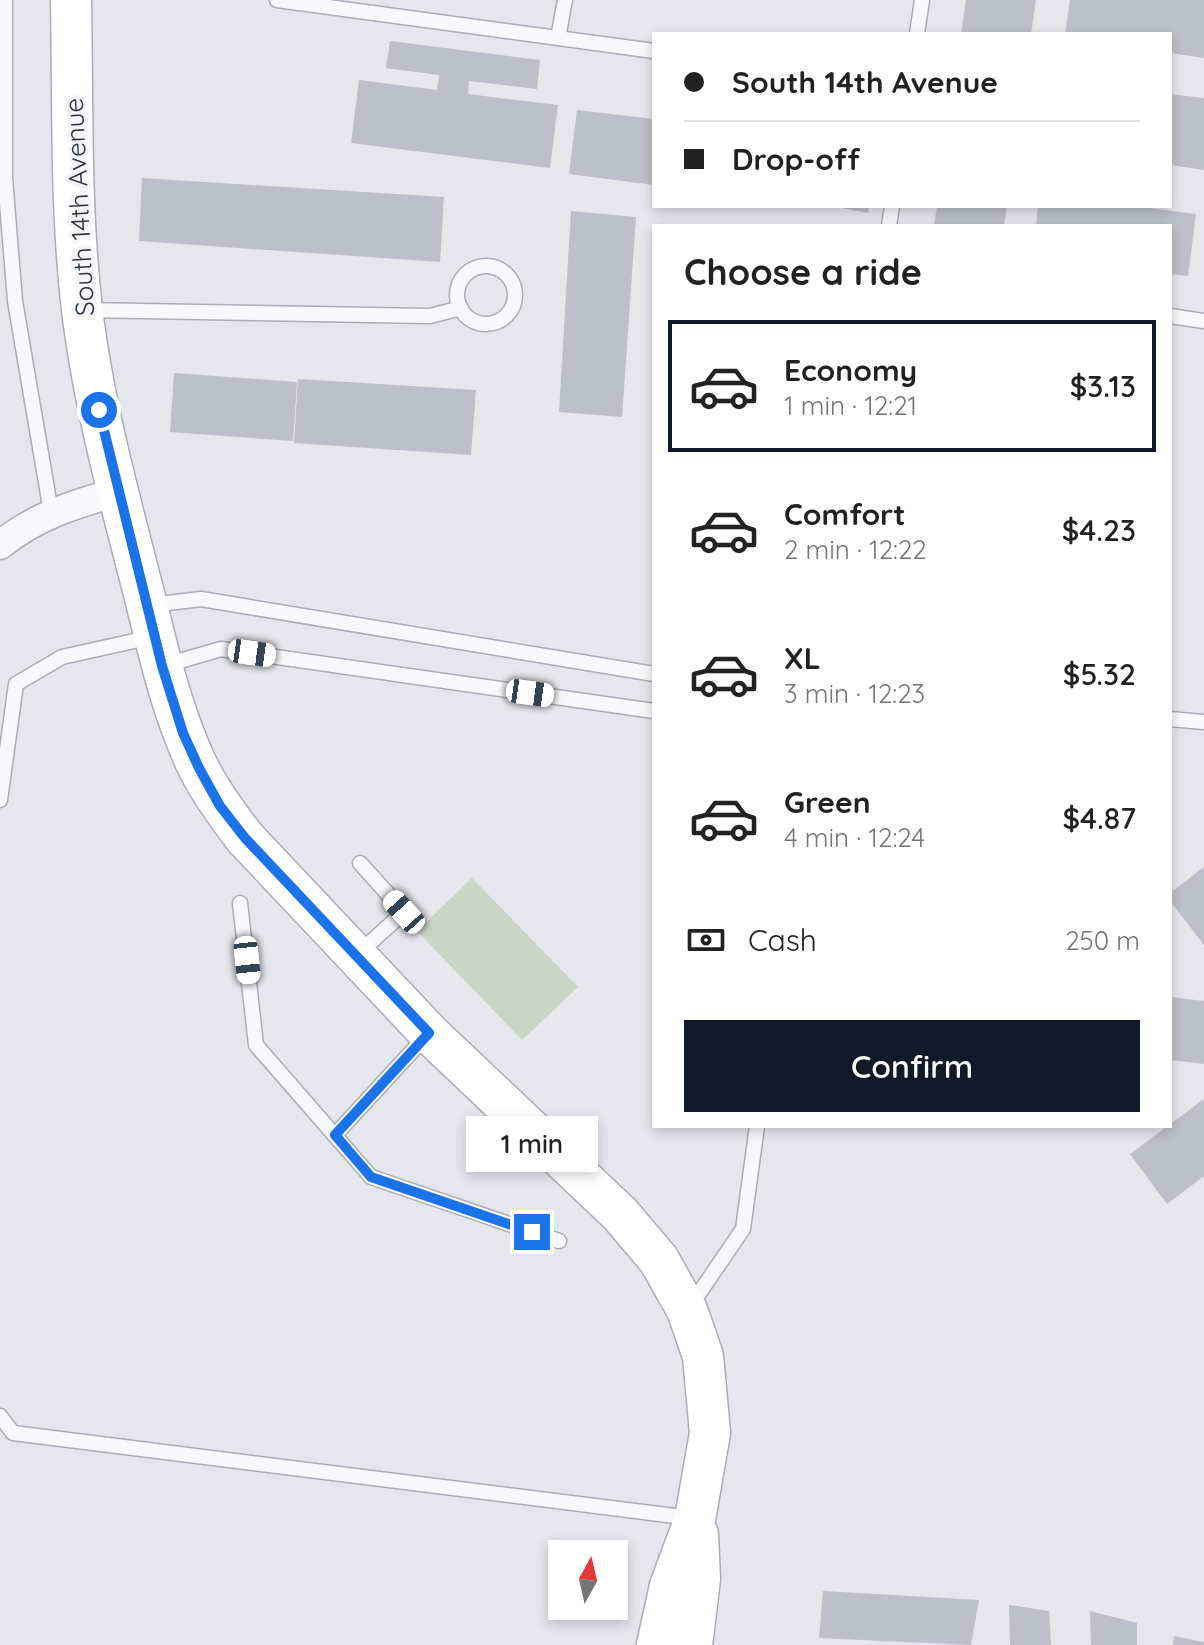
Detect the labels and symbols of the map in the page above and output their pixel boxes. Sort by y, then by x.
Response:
street label: South 14th Avenue [57,97,101,317]
route start [81,392,117,428]
car [227,638,277,668]
car [505,678,555,708]
car [379,886,429,938]
car [233,935,261,985]
callout: 1 min [466,1116,598,1172]
route end [514,1214,550,1250]
north arrow [548,1540,628,1620]

